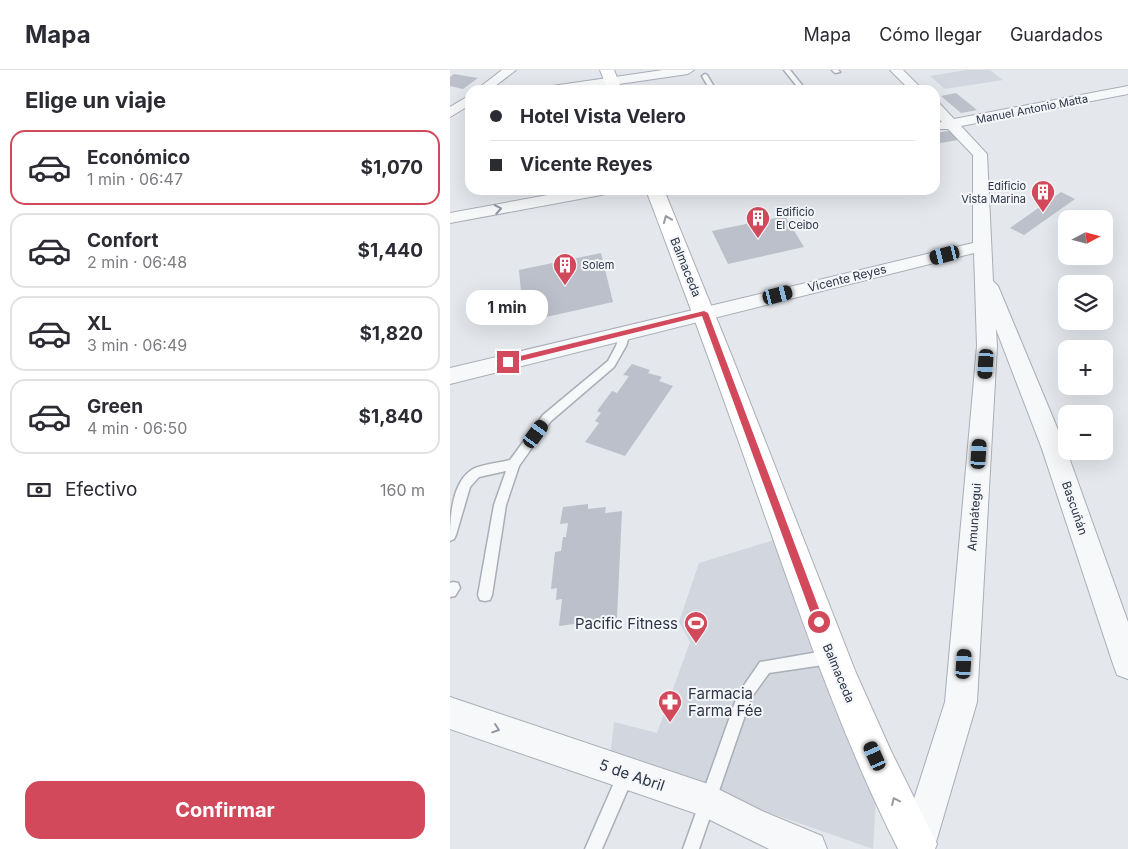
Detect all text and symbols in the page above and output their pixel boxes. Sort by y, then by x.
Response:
text: Mapa [25,20,91,49]
text: Mapa [804,24,851,45]
text: Cómo llegar [879,24,982,45]
text: Guardados [1010,24,1103,45]
text: Elige un viaje [25,87,166,113]
street label: Manuel Antonio Matta [975,91,1089,127]
text: Hotel Vista Velero [520,105,686,128]
icon: car [27,145,72,190]
text: Económico [87,146,190,169]
text: Vicente Reyes [520,153,653,176]
text: $1,070 [361,156,423,179]
text: 1 min · 06:47 [87,169,183,189]
place label: Edificio Vista Marina [961,179,1026,206]
building icon: Edificio Vista Marina [1030,179,1056,213]
one-way arrow [494,204,502,215]
building icon: Edificio El Ceibo [745,205,771,239]
place label: Edificio El Ceibo [776,205,819,232]
north arrow [1058,210,1112,265]
map controls [1058,210,1113,460]
one-way arrow [662,215,673,224]
icon: car [27,228,72,273]
text: Confort [87,229,158,252]
street label: Balmaceda [667,235,705,299]
text: $1,440 [358,239,423,262]
car [928,244,961,266]
text: 2 min · 06:48 [87,252,187,272]
building icon: Solem [552,252,578,286]
place label: Solem [582,258,614,272]
street label: Vicente Reyes [806,261,888,295]
button: layers [1058,275,1113,330]
car [761,284,794,306]
callout: 1 min [467,290,549,324]
text: 1 min [487,297,527,317]
icon: car [27,311,72,356]
text: XL [87,312,112,335]
text: $1,820 [359,322,423,345]
text: 3 min · 06:49 [87,335,187,355]
button: + [1058,340,1113,395]
car [977,349,994,379]
route end [497,351,519,373]
icon: car [27,394,72,439]
text: Green [87,395,143,418]
text: $1,840 [359,405,423,428]
button: − [1058,405,1113,460]
car [521,417,550,451]
text: 4 min · 06:50 [87,418,187,438]
car [970,439,987,469]
icon: cash [25,476,53,504]
text: Efectivo [65,478,137,501]
street label: Bascuñán [1059,479,1091,537]
text: 160 m [380,480,425,500]
street label: Amunátegui [964,483,984,551]
sports icon: Pacific Fitness [683,610,709,644]
route start [808,611,830,633]
place label: Pacific Fitness [575,614,678,633]
street label: Balmaceda [820,641,858,705]
car [955,649,972,679]
place label: Farmacia Farma Fée [688,684,762,720]
pharmacy icon: Farmacia Farma Fée [657,689,683,723]
one-way arrow [491,723,500,733]
car [862,739,887,773]
street label: 5 de Abril [597,755,667,795]
button: Confirmar [25,781,425,839]
one-way arrow [890,797,901,806]

